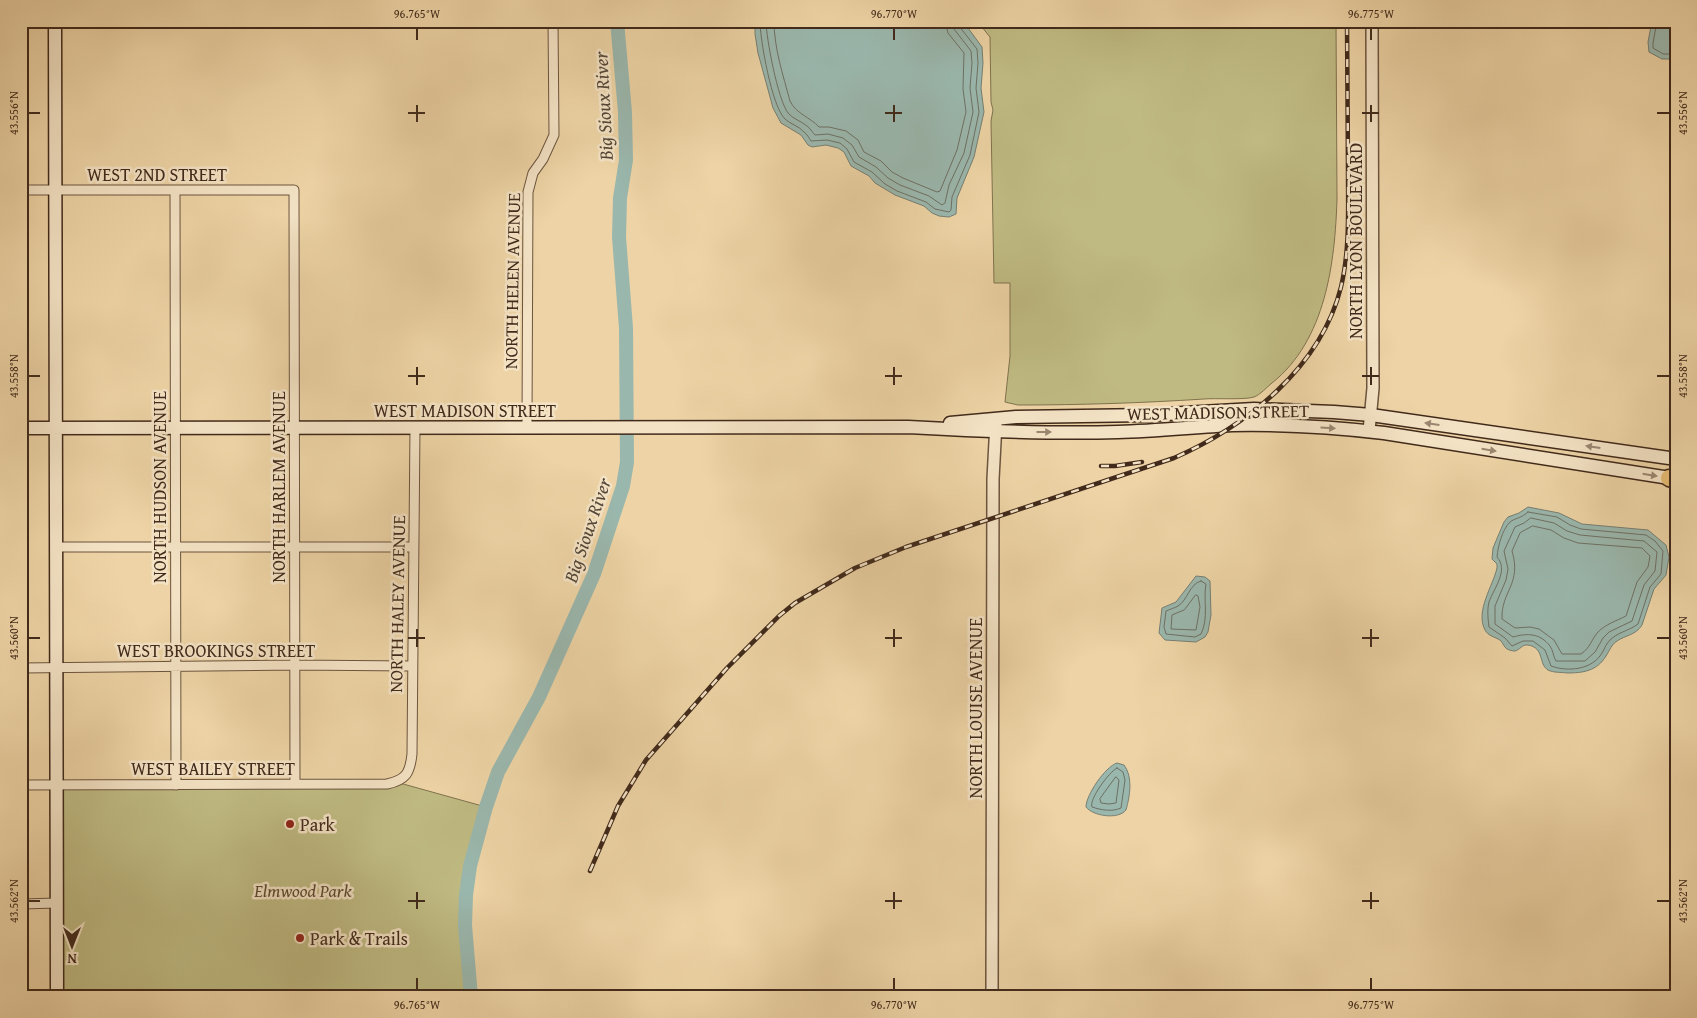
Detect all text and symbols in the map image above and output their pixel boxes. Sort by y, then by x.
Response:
text: 96.765°W [394,5,441,22]
text: 96.770°W [871,5,918,22]
text: 96.775°W [1348,5,1395,22]
water label: Big Sioux River [586,50,620,162]
text: 43.556°N [5,91,22,135]
text: 43.556°N [1674,91,1691,135]
street label: NORTH LYON BOULEVARD [1342,143,1369,339]
street label: WEST 2ND STREET [87,161,227,188]
street label: NORTH HELEN AVENUE [497,193,527,369]
text: 43.558°N [5,354,22,398]
text: 43.558°N [1674,354,1691,398]
street label: NORTH HUDSON AVENUE [146,391,173,583]
street label: NORTH HARLEM AVENUE [265,391,292,583]
street label: WEST MADISON STREET [374,397,556,424]
street label: WEST MADISON STREET [1127,397,1309,427]
one-way arrow [1424,419,1440,427]
one-way arrow [1321,424,1337,432]
one-way arrow [1036,428,1052,436]
one-way arrow [1584,443,1600,451]
one-way arrow [1482,446,1498,454]
one-way arrow [1642,471,1658,479]
water label: Big Sioux River [556,473,618,587]
street label: NORTH HALEY AVENUE [382,515,412,693]
text: 43.560°N [5,616,22,660]
text: 43.560°N [1674,616,1691,660]
street label: NORTH LOUISE AVENUE [962,618,989,798]
street label: WEST BROOKINGS STREET [117,637,315,664]
street label: WEST BAILEY STREET [131,755,295,782]
place label: Park [300,811,336,838]
marker: Park [284,818,296,830]
park label: Elmwood Park [253,877,353,904]
text: 43.562°N [5,879,22,923]
text: 43.562°N [1674,879,1691,923]
north arrow [48,920,98,970]
place label: Park & Trails [310,925,408,952]
marker: Park & Trails [294,932,306,944]
text: N [67,949,77,969]
text: 96.765°W [394,996,441,1013]
text: 96.770°W [871,996,918,1013]
text: 96.775°W [1348,996,1395,1013]

